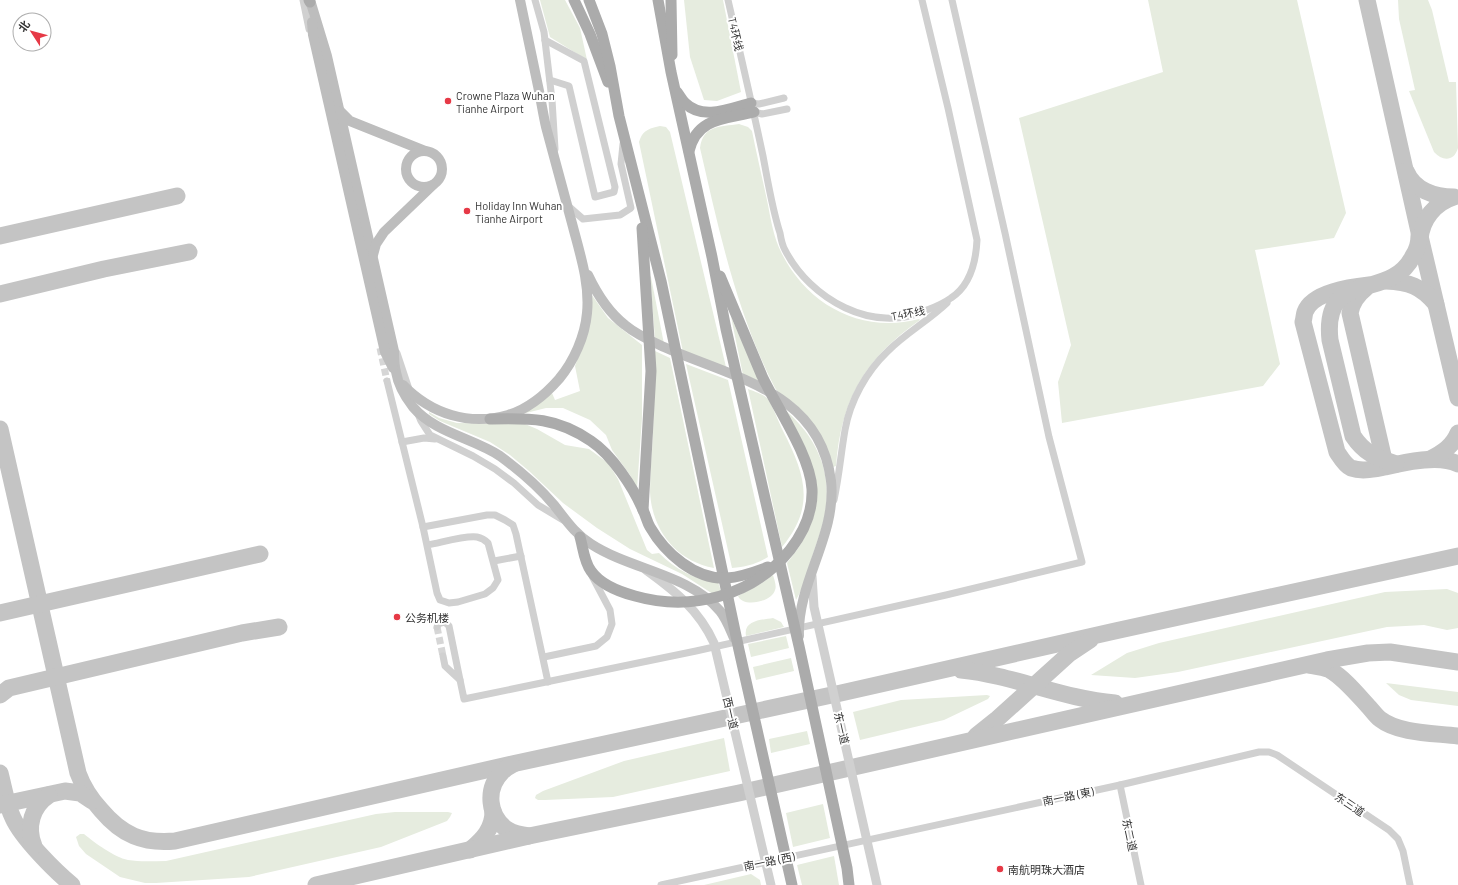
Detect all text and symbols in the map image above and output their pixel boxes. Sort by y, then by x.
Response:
north arrow [12,12,52,52]
street label: T4环线 [726,16,746,52]
text: 北 [15,18,32,34]
place label: Crowne Plaza Wuhan Tianhe Airport [456,89,555,115]
marker: Crowne Plaza Wuhan Tianhe Airport [443,96,453,106]
place label: Holiday Inn Wuhan Tianhe Airport [475,199,562,225]
marker: Holiday Inn Wuhan Tianhe Airport [462,206,472,216]
street label: T4环线 [890,303,926,323]
place label: 公务机楼 [405,611,449,624]
marker: 公务机楼 [392,612,402,622]
street label: 西一道 [721,695,741,731]
street label: 东一道 [832,710,852,746]
street label: 南一路 (東) [1041,784,1095,808]
street label: 东三道 [1333,789,1367,819]
street label: 东二道 [1120,818,1140,852]
street label: 南一路 (西) [742,849,796,873]
place label: 南航明珠大酒店 [1008,863,1085,876]
marker: 南航明珠大酒店 [995,864,1005,874]

